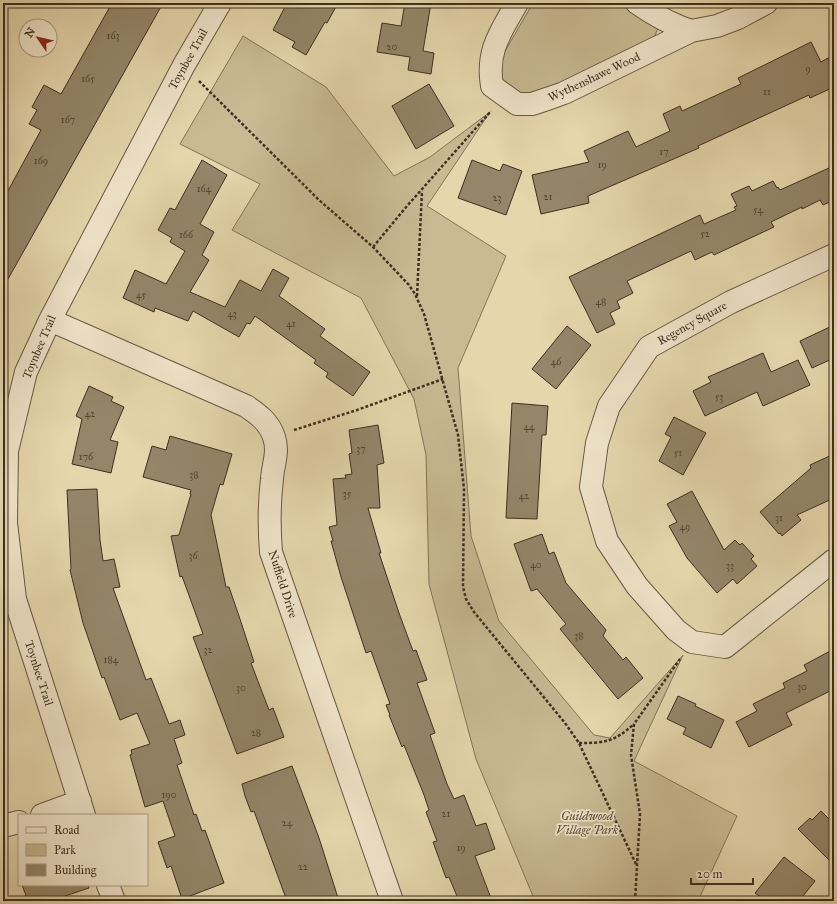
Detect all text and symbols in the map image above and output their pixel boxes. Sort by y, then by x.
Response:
north arrow [18,18,58,58]
text: N [22,25,38,40]
street label: Toynbee Trail [165,25,211,92]
house number: 163 [106,30,120,42]
house number: 20 [387,41,398,53]
street label: Wythenshawe Wood [546,50,642,104]
house number: 9 [805,63,811,75]
house number: 165 [81,73,95,85]
house number: 11 [763,86,771,98]
house number: 167 [61,114,75,126]
house number: 17 [659,146,669,158]
house number: 169 [34,155,48,167]
house number: 19 [597,159,607,171]
house number: 164 [197,183,212,195]
house number: 21 [544,191,552,203]
house number: 23 [493,192,501,204]
house number: 54 [753,204,763,216]
house number: 52 [700,228,710,240]
house number: 166 [179,229,194,241]
house number: 45 [136,289,146,301]
house number: 48 [596,296,606,308]
street label: Regency Square [655,298,730,349]
house number: 43 [227,308,237,320]
street label: Toynbee Trail [19,312,59,381]
house number: 41 [286,318,296,330]
house number: 46 [551,356,562,368]
house number: 53 [715,391,723,403]
house number: 42 [85,408,95,420]
house number: 44 [523,421,535,433]
house number: 37 [356,443,366,455]
house number: 51 [674,447,682,459]
house number: 176 [79,451,94,463]
house number: 38 [189,469,199,481]
house number: 35 [343,488,352,500]
house number: 42 [519,490,529,502]
house number: 31 [775,512,783,524]
house number: 49 [680,521,690,533]
street label: Nuffield Drive [265,548,301,620]
house number: 36 [188,550,198,562]
house number: 40 [530,559,542,571]
house number: 33 [726,560,734,572]
house number: 38 [574,630,584,642]
street label: Toynbee Trail [22,639,56,708]
house number: 32 [204,644,213,656]
house number: 184 [104,654,119,666]
house number: 30 [797,681,807,693]
house number: 30 [236,682,246,694]
house number: 28 [251,727,261,739]
house number: 190 [161,789,177,801]
house number: 21 [442,808,450,820]
park label: Guildwood Village Park [556,809,619,837]
legend [18,814,148,886]
house number: 24 [282,817,293,829]
text: Road [54,823,80,837]
house number: 19 [456,842,466,854]
text: Park [54,843,76,857]
scale bar [691,860,753,886]
house number: 22 [298,861,308,873]
text: Building [54,863,97,878]
text: 20 m [697,867,723,881]

